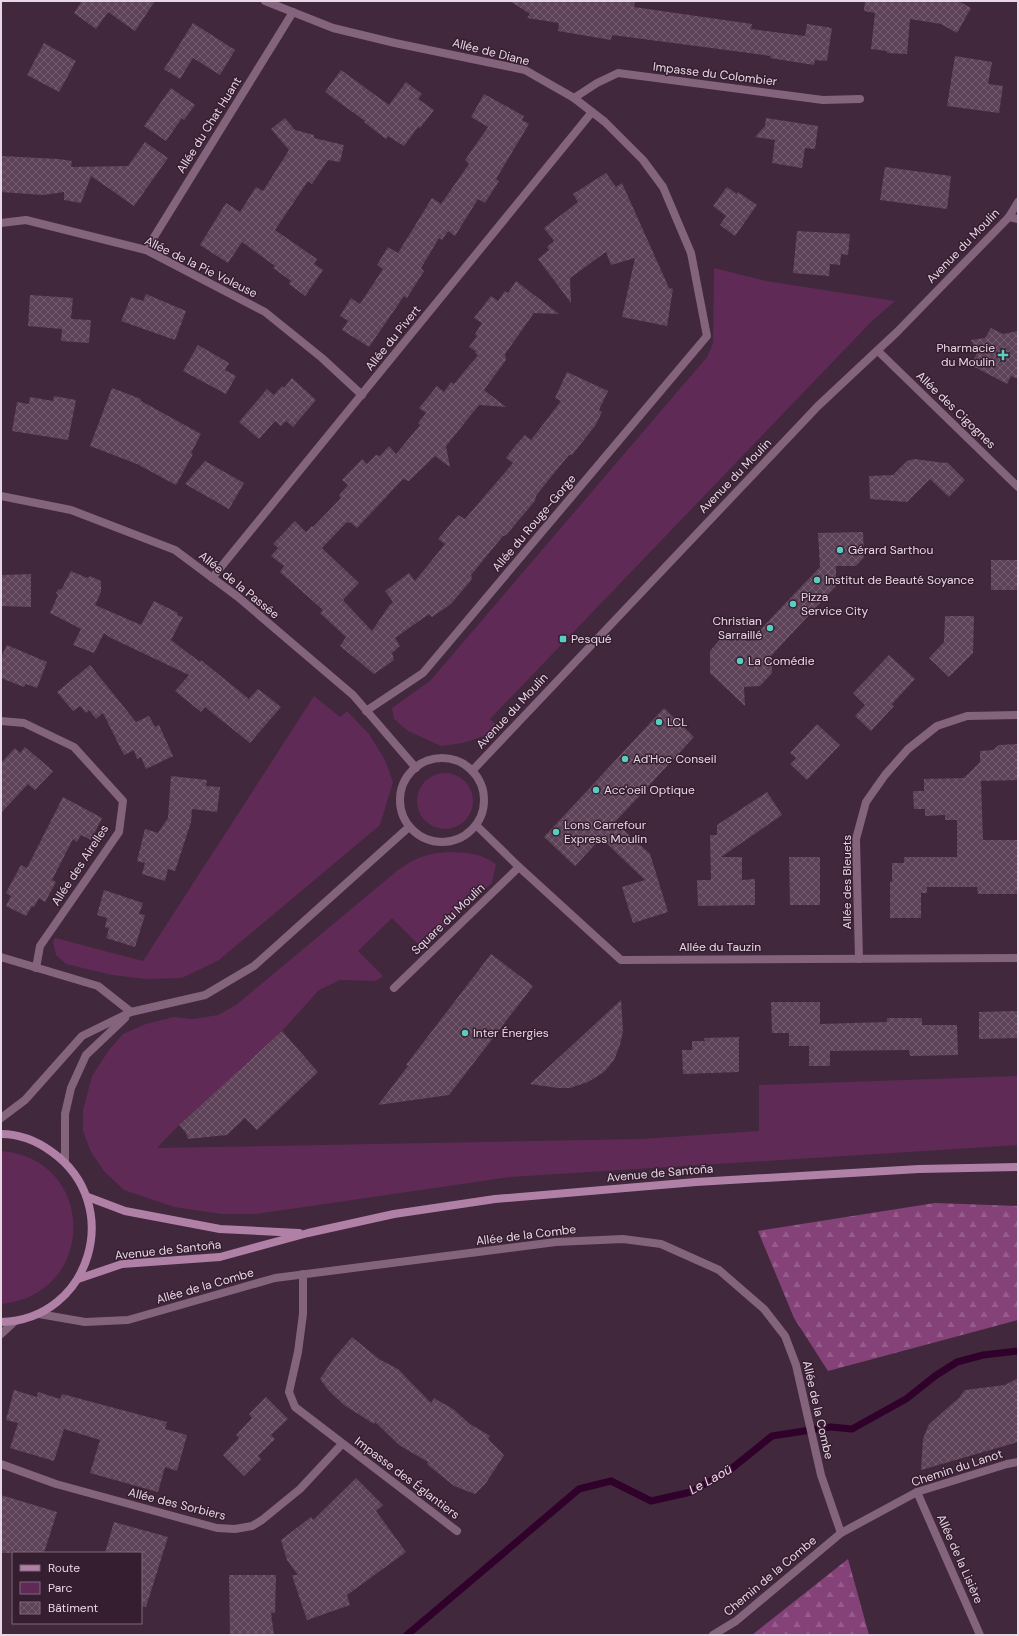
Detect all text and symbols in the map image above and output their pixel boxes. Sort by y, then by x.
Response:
street label: Allée de Diane [451,35,531,69]
street label: Impasse du Colombier [652,58,779,90]
street label: Allée du Chat Huant [173,74,245,176]
street label: Avenue du Moulin [923,205,1003,287]
street label: Allée de la Pie Voleuse [142,233,260,301]
street label: Allée du Pivert [362,302,424,374]
place label: Pharmacie du Moulin [936,340,995,370]
marker: Pharmacie du Moulin [998,350,1008,360]
street label: Allée des Cigognes [913,368,999,452]
street label: Avenue du Moulin [695,435,775,517]
street label: Allée du Rouge-Gorge [489,471,579,575]
place label: Gérard Sarthou [848,542,933,558]
marker: Gérard Sarthou [835,545,845,555]
street label: Allée de la Passée [196,548,283,622]
place label: Institut de Beauté Soyance [825,572,974,588]
marker: Institut de Beauté Soyance [812,575,822,585]
place label: Pizza Service City [801,589,868,619]
marker: Pizza Service City [788,599,798,609]
place label: Christian Sarraillé [712,613,762,643]
marker: Christian Sarraillé [765,623,775,633]
place label: Pesqué [571,631,612,647]
marker: Pesqué [558,634,568,644]
place label: La Comédie [748,653,815,669]
marker: La Comédie [735,656,745,666]
street label: Avenue du Moulin [473,670,551,752]
place label: LCL [667,714,687,730]
marker: LCL [654,717,664,727]
place label: Ad'Hoc Conseil [633,751,716,767]
marker: Ad'Hoc Conseil [620,754,630,764]
place label: Acc'oeil Optique [604,782,695,798]
marker: Acc'oeil Optique [591,785,601,795]
place label: Lons Carrefour Express Moulin [564,817,647,847]
street label: Allée des Airelles [48,821,112,909]
marker: Lons Carrefour Express Moulin [551,827,561,837]
street label: Allée des Bleuets [839,835,855,929]
street label: Square du Moulin [408,880,488,958]
street label: Allée du Tauzin [679,939,761,955]
place label: Inter Énergies [473,1025,549,1041]
marker: Inter Énergies [460,1028,470,1038]
street label: Avenue de Santoña [606,1160,714,1186]
street label: Allée de la Combe [475,1221,577,1249]
street label: Avenue de Santoña [114,1236,222,1264]
street label: Allée de la Combe [154,1264,256,1308]
street label: Allée de la Combe [799,1359,837,1461]
street label: Impasse des Églantiers [351,1433,463,1523]
street label: Chemin du Lanot [909,1446,1005,1490]
water label: Le Laoü [686,1460,735,1498]
street label: Allée des Sorbiers [127,1484,227,1524]
street label: Allée de la Lisière [933,1512,987,1606]
street label: Chemin de la Combe [720,1532,820,1620]
legend [12,1552,142,1624]
text: Route [48,1560,80,1576]
text: Parc [48,1580,72,1596]
text: Bâtiment [48,1600,99,1616]

